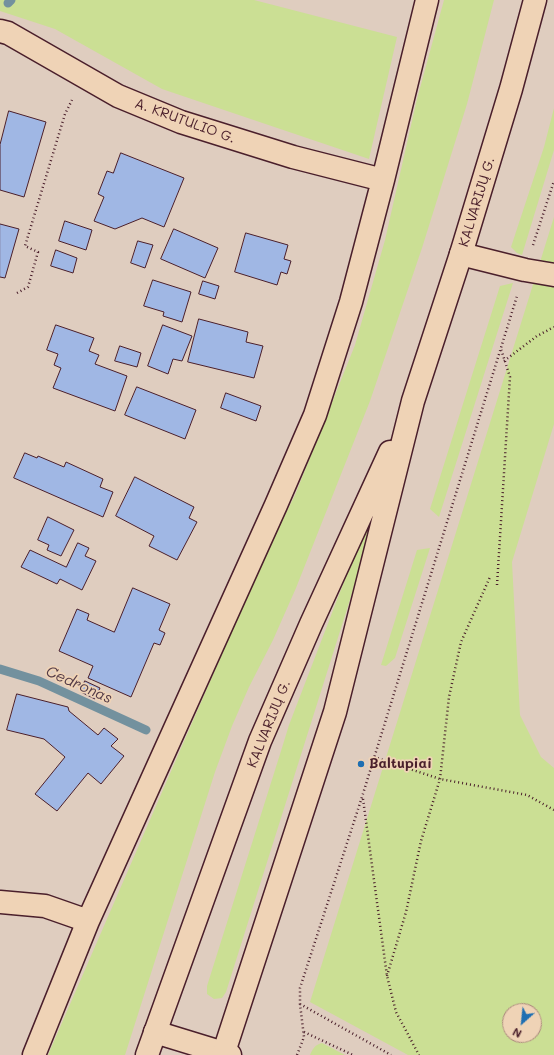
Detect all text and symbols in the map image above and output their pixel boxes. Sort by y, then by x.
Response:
street label: A. KRUTULIO G. [132,95,238,147]
street label: KALVARIJŲ G. [455,155,499,249]
water label: Cedronas [43,662,115,708]
street label: KALVARIJŲ G. [244,678,294,770]
place label: Baltupiai [369,756,432,772]
marker: Baltupiai [356,759,366,769]
north arrow [502,1003,542,1043]
text: N [510,1025,524,1042]

